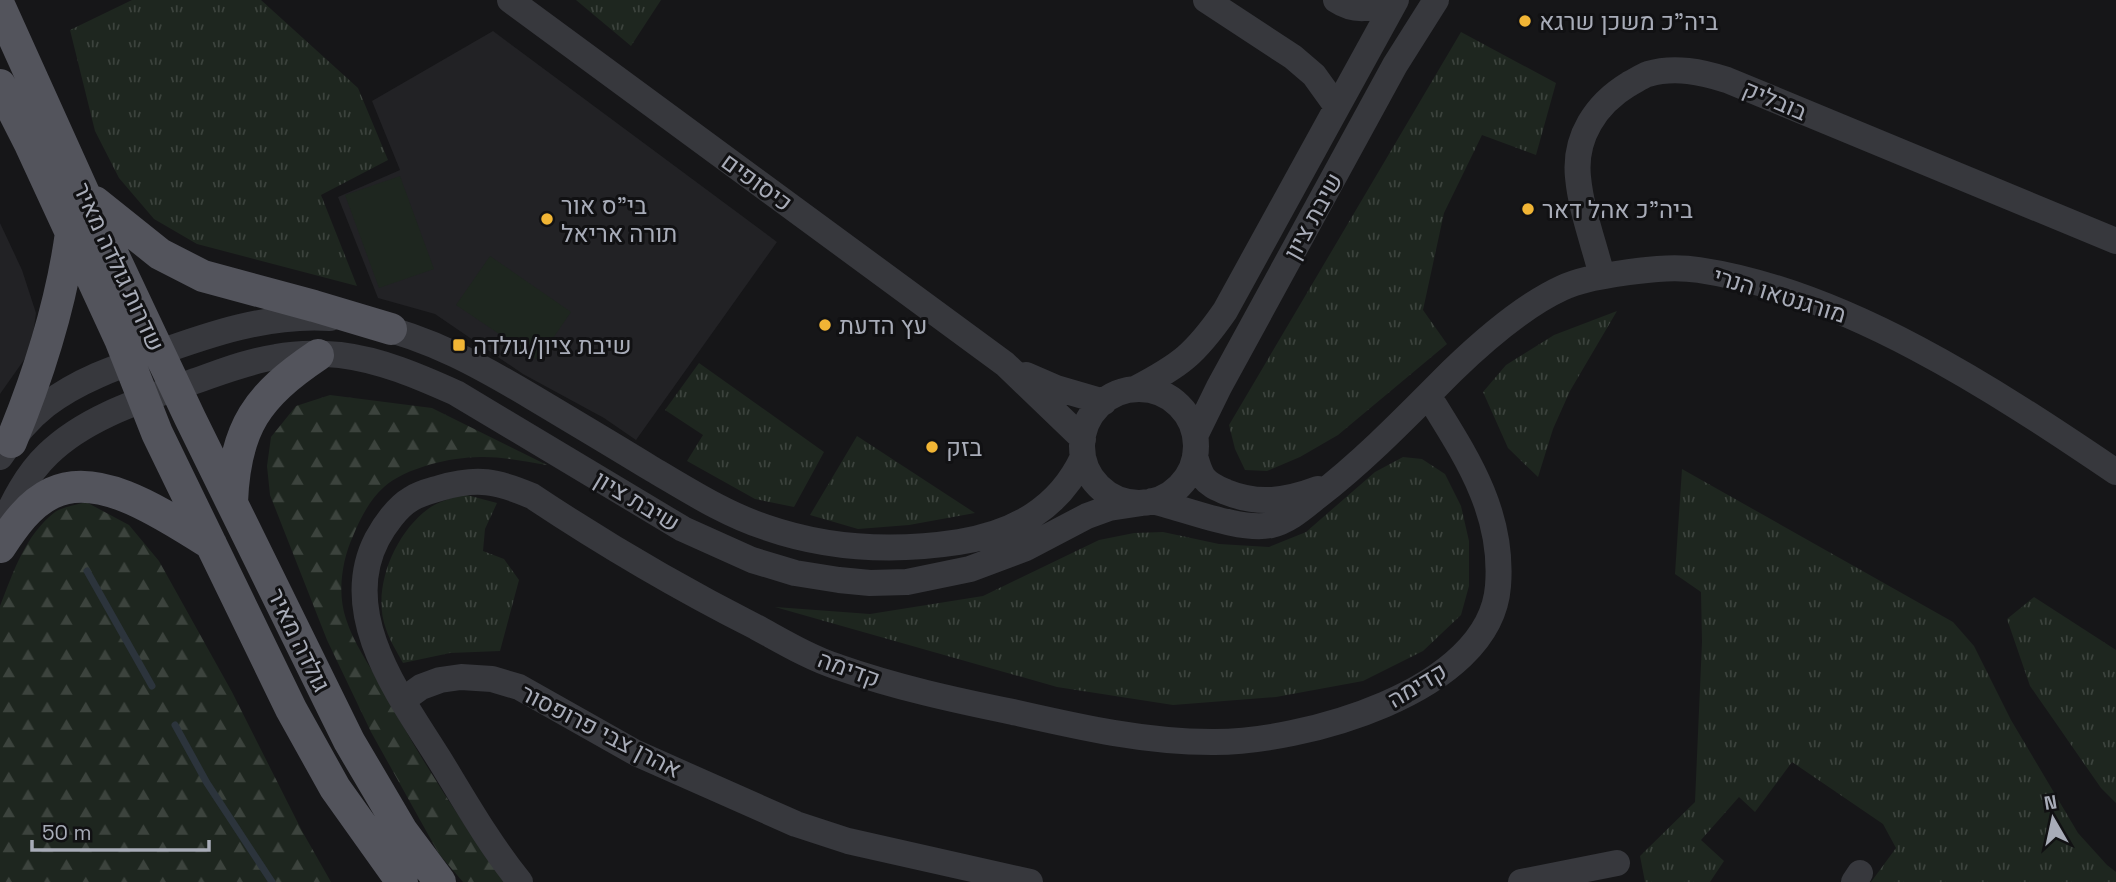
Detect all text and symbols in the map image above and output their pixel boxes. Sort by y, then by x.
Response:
place label: ביה"כ משכן שרגא [1539,6,1718,37]
marker: ביה"כ משכן שרגא [1517,13,1533,29]
street label: בובליק [1738,73,1812,127]
street label: כיסופים [716,146,798,218]
street label: שיבת ציון [1277,167,1349,265]
street label: שדרות גולדה מאיר [66,178,172,356]
place label: בי"ס אור תורה אריאל [561,190,677,249]
place label: ביה"כ אהל דאר [1542,194,1693,225]
marker: ביה"כ אהל דאר [1520,201,1536,217]
marker: בי"ס אור תורה אריאל [539,211,555,227]
street label: מורגנטאו הנרי [1710,260,1850,330]
place label: עץ הדעת [839,310,927,341]
marker: עץ הדעת [817,317,833,333]
place label: שיבת ציון/גולדה [473,330,632,361]
marker: שיבת ציון/גולדה [451,337,467,353]
place label: בזק [946,432,982,463]
marker: בזק [924,439,940,455]
street label: שיבת ציון [589,463,685,539]
street label: גולדה מאיר [261,583,337,697]
street label: קדימה [814,643,884,695]
street label: קדימה [1382,655,1452,715]
street label: אהרן צבי פרופסור [515,677,687,785]
north arrow [2018,784,2088,854]
text: N [2042,789,2059,816]
scale bar [32,808,208,852]
text: 50 m [42,819,92,846]

